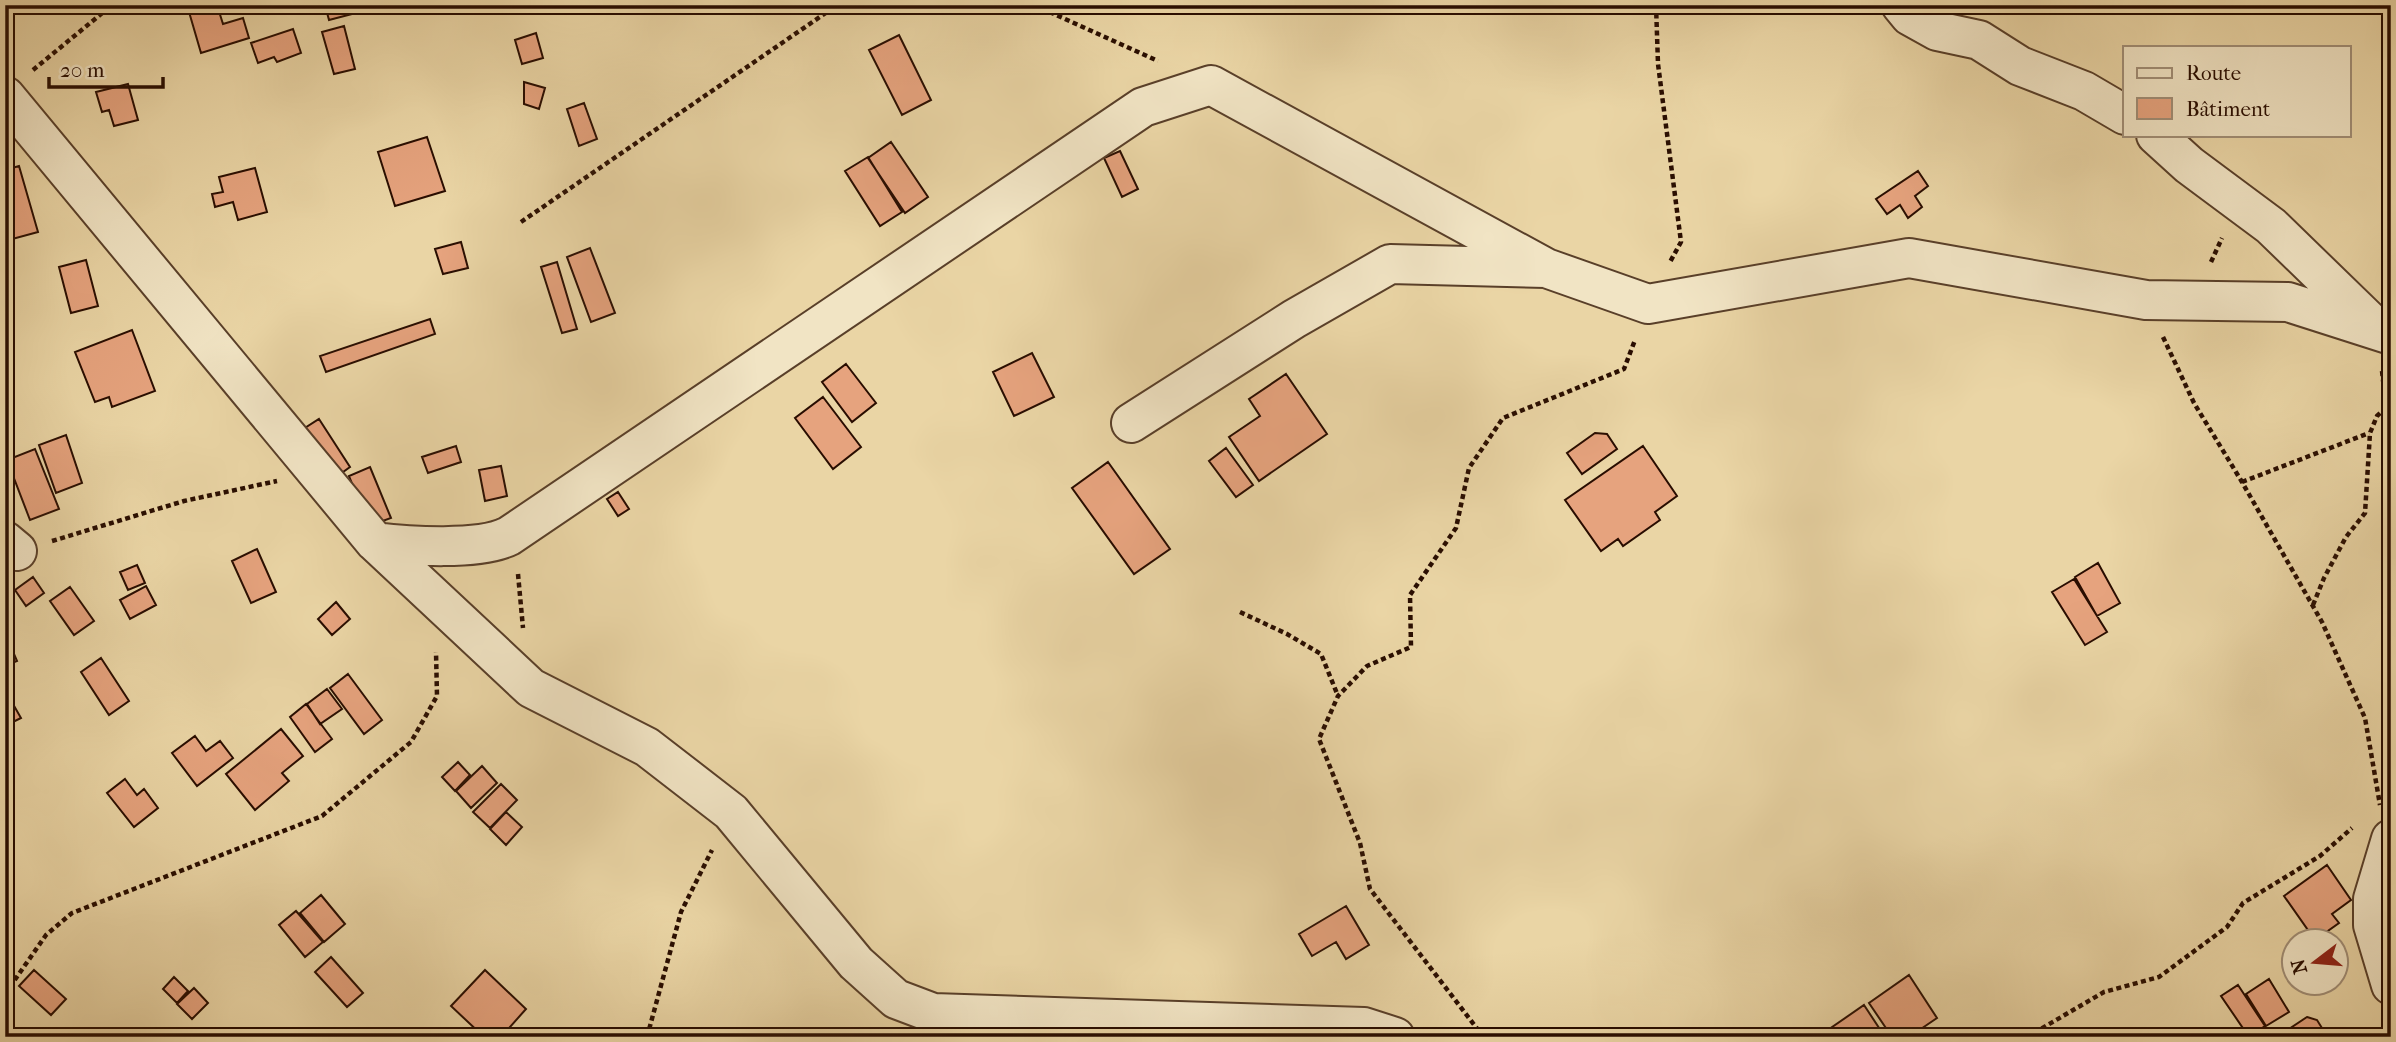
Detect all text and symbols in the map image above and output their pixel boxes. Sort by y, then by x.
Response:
scale bar [49,46,163,90]
legend [2123,46,2350,136]
text: 20 m [60,58,105,82]
text: Route [2186,61,2241,85]
text: Bâtiment [2186,97,2271,121]
north arrow [2280,926,2350,996]
text: N [2287,956,2312,976]

